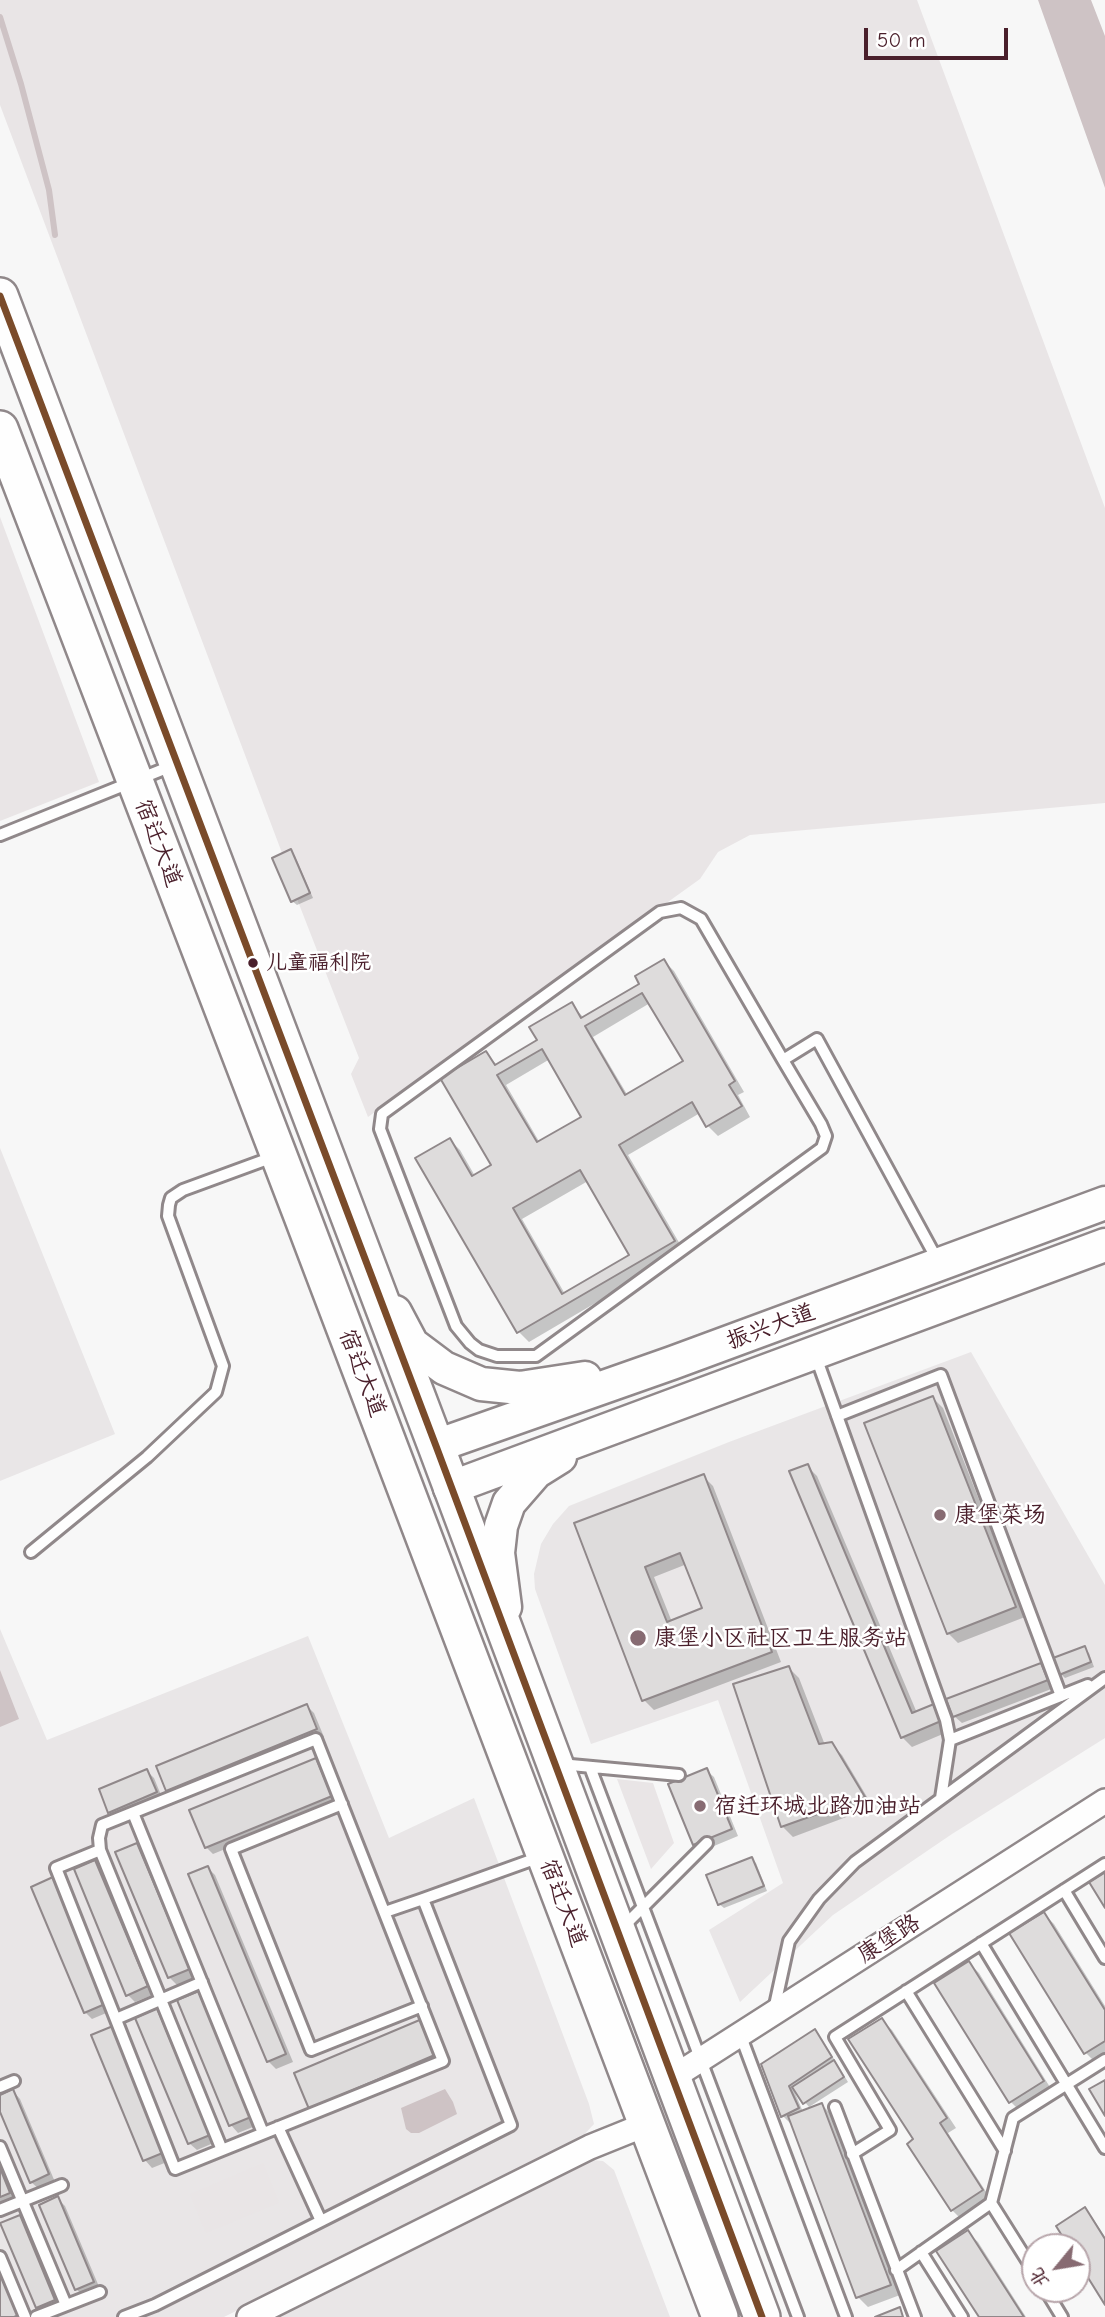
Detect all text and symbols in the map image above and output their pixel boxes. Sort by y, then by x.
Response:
scale bar [867,14,1010,58]
text: 50 m [877,28,926,52]
street label: 宿迁大道 [129,795,187,891]
place label: 儿童福利院 [266,950,371,976]
marker: 儿童福利院 [246,956,260,970]
street label: 振兴大道 [723,1298,819,1356]
street label: 宿迁大道 [333,1325,391,1421]
place label: 康堡菜场 [954,1501,1046,1529]
marker: 康堡菜场 [932,1507,948,1523]
place label: 康堡小区社区卫生服务站 [654,1624,907,1652]
marker: 康堡小区社区卫生服务站 [628,1628,648,1648]
place label: 宿迁环城北路加油站 [714,1792,921,1820]
marker: 宿迁环城北路加油站 [692,1798,708,1814]
street label: 宿迁大道 [534,1855,592,1951]
street label: 康堡路 [853,1909,925,1969]
north arrow [1021,2233,1091,2303]
text: 北 [1025,2264,1054,2291]

